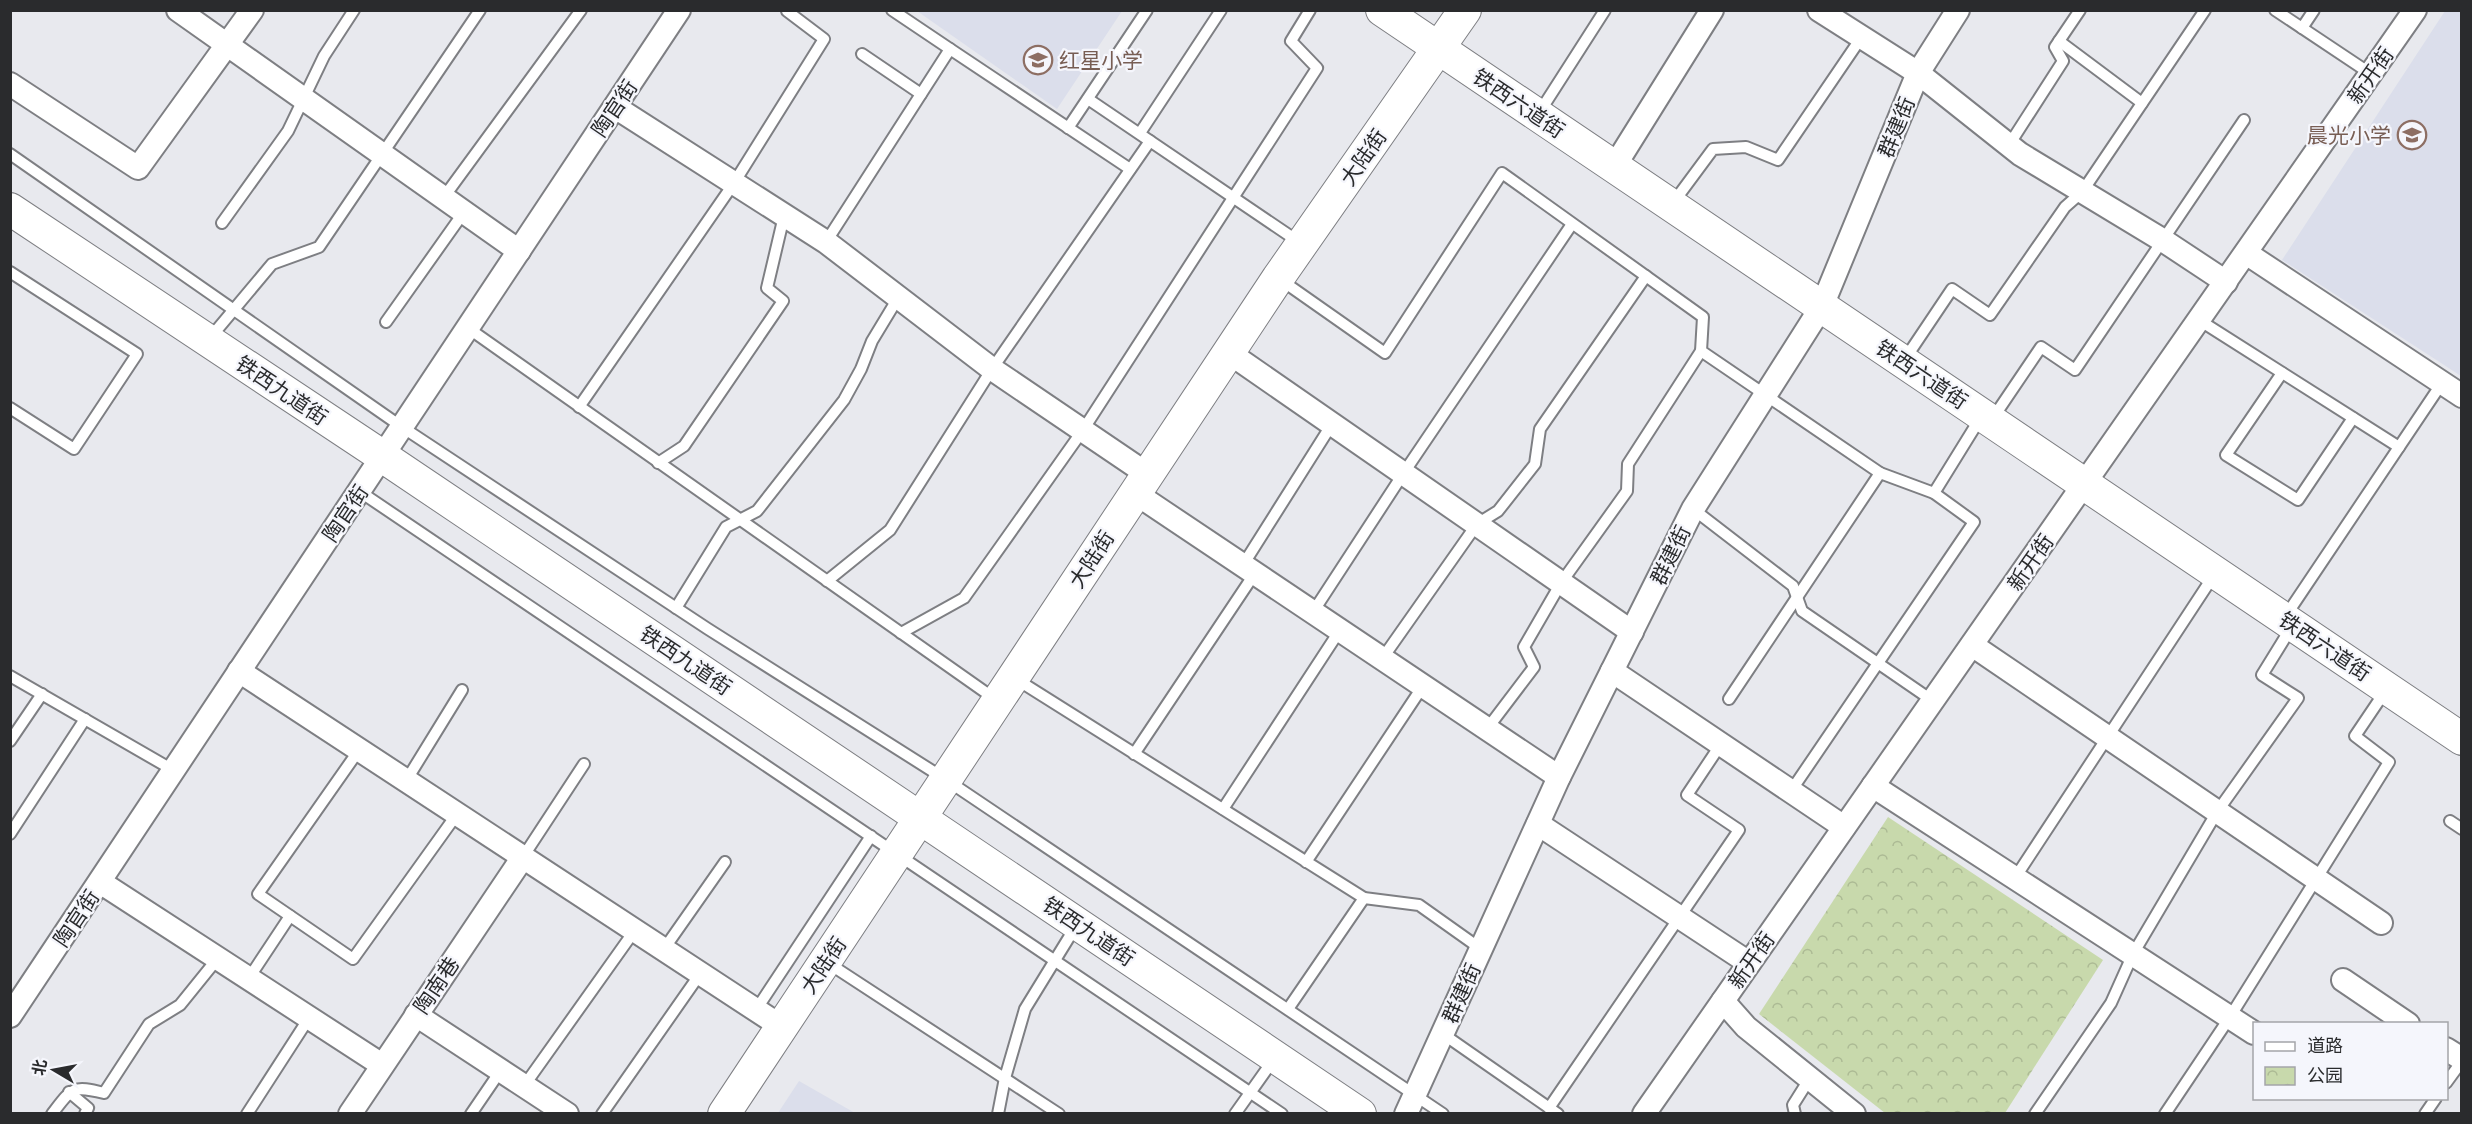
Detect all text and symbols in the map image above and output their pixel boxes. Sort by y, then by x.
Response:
street label: 新开街 [2341,42,2399,108]
school or university icon: 红星小学 [1022,44,1054,76]
place label: 红星小学 [1059,47,1143,73]
street label: 铁西六道街 [1468,63,1570,143]
street label: 陶官街 [586,75,642,141]
street label: 群建街 [1872,93,1920,161]
school or university icon: 晨光小学 [2396,119,2428,151]
place label: 晨光小学 [2307,122,2391,148]
street label: 大陆街 [1334,124,1392,190]
street label: 铁西六道街 [1871,334,1973,414]
street label: 铁西九道街 [231,350,333,430]
street label: 陶官街 [317,480,373,546]
street label: 群建街 [1645,521,1695,589]
street label: 大陆街 [1063,526,1119,592]
street label: 新开街 [2001,529,2059,595]
street label: 铁西六道街 [2274,606,2376,686]
street label: 铁西九道街 [635,620,737,700]
street label: 陶官街 [48,885,104,951]
street label: 铁西九道街 [1038,891,1140,971]
street label: 新开街 [1722,927,1780,993]
street label: 大陆街 [795,932,851,998]
street label: 陶南巷 [408,952,464,1018]
street label: 群建街 [1436,959,1486,1027]
legend [2253,1022,2448,1100]
text: 道路 [2307,1034,2343,1057]
north arrow [24,1040,84,1100]
text: 北 [28,1058,50,1077]
text: 公园 [2307,1064,2343,1087]

